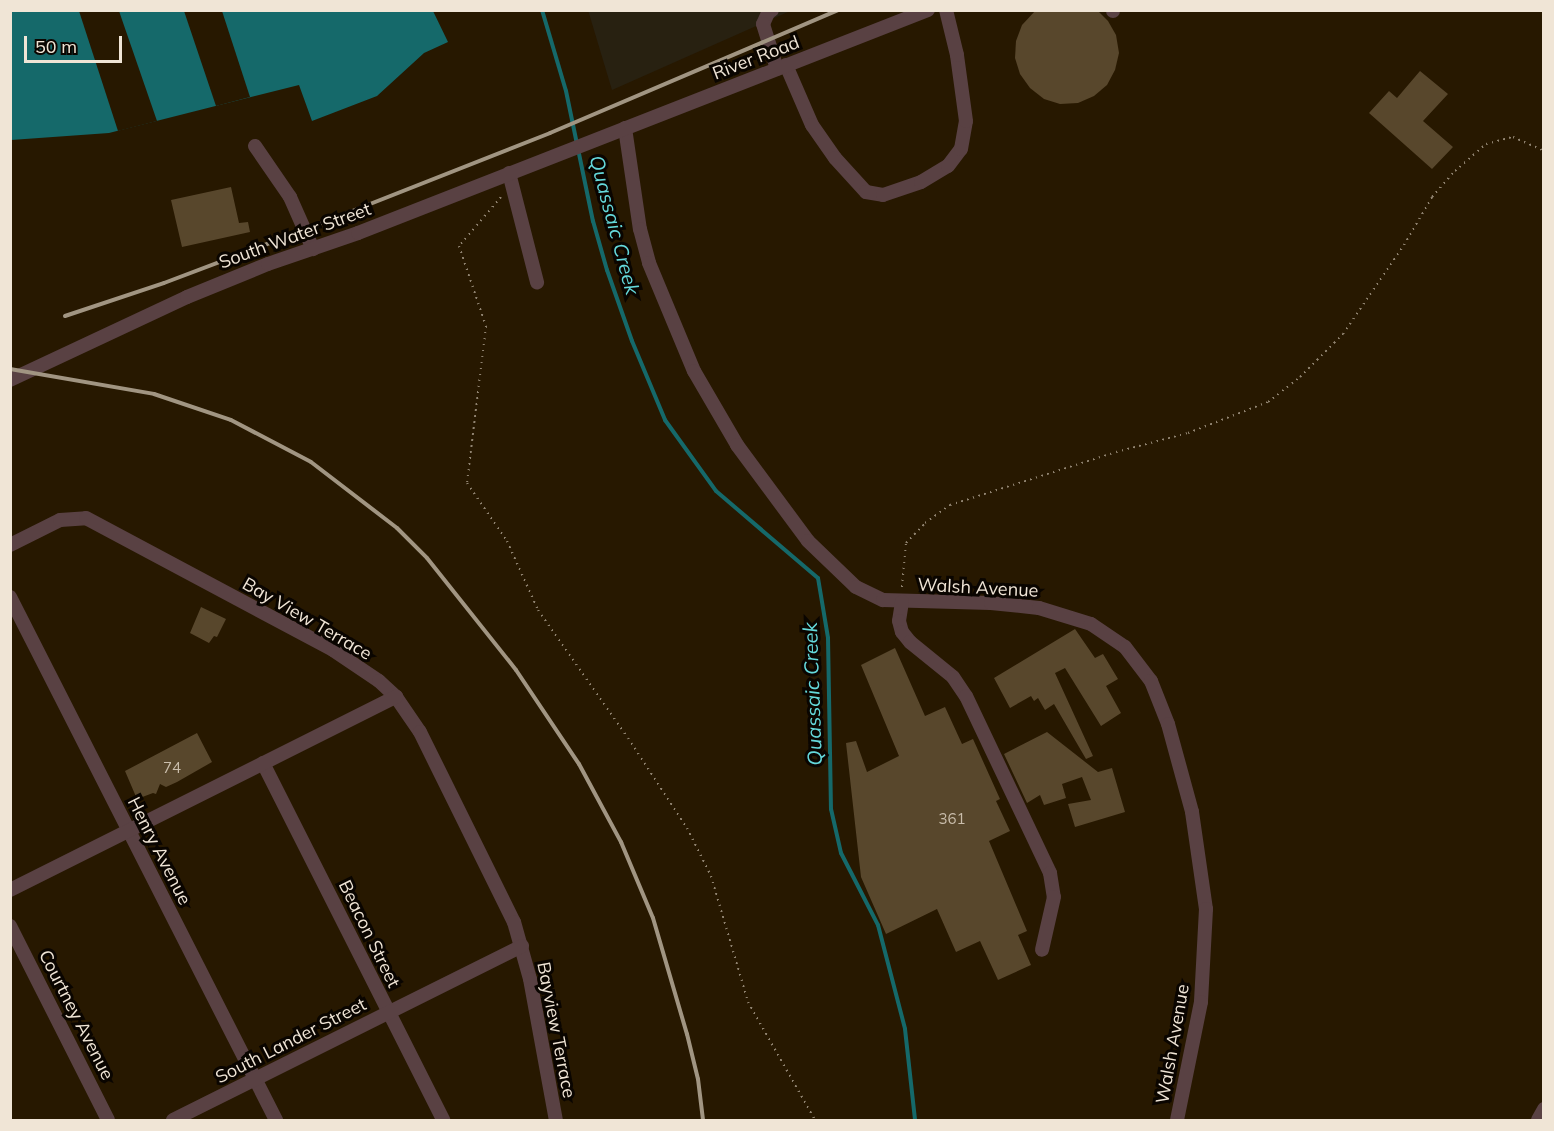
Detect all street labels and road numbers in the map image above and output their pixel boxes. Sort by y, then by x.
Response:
street label: River Road [710,32,802,84]
street label: South Water Street [216,198,374,274]
street label: Bay View Terrace [239,573,375,665]
street label: Walsh Avenue [917,574,1039,602]
street label: Henry Avenue [123,793,195,909]
street label: Beacon Street [334,877,404,991]
street label: Courtney Avenue [34,946,118,1084]
street label: Bayview Terrace [532,960,580,1100]
street label: Walsh Avenue [1152,983,1194,1105]
street label: South Lander Street [212,994,370,1088]

